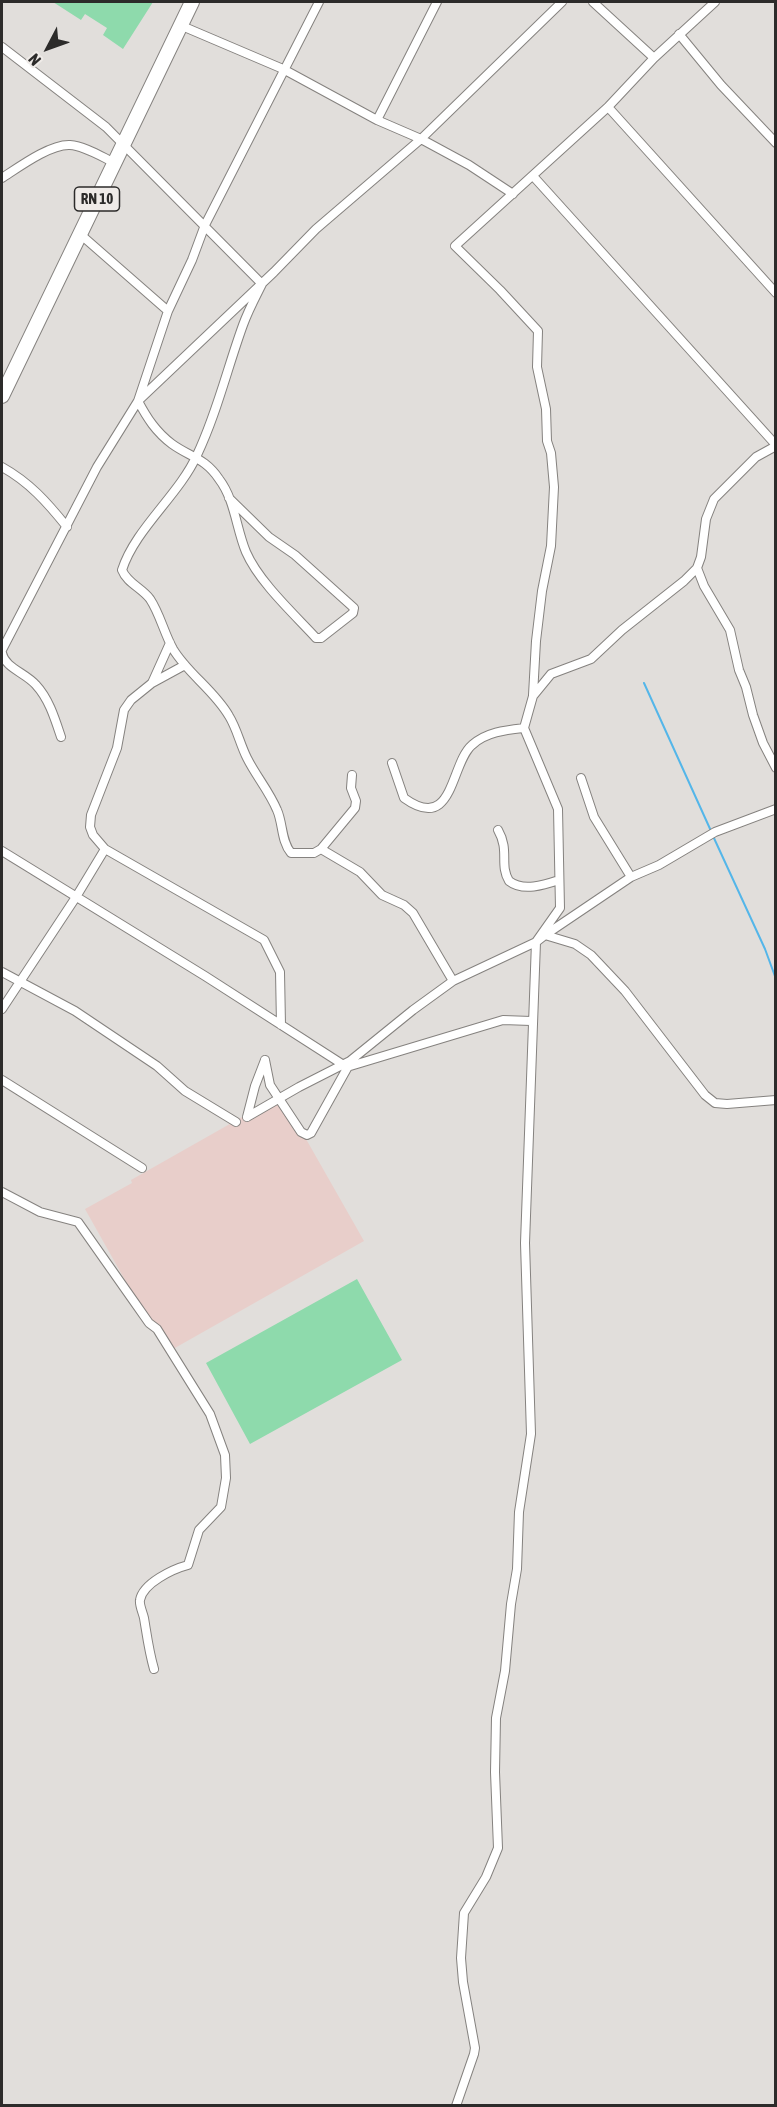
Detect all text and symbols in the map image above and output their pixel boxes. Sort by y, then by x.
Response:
north arrow [18,18,78,78]
text: N [25,50,44,69]
road number: RN 10 [74,187,120,211]

